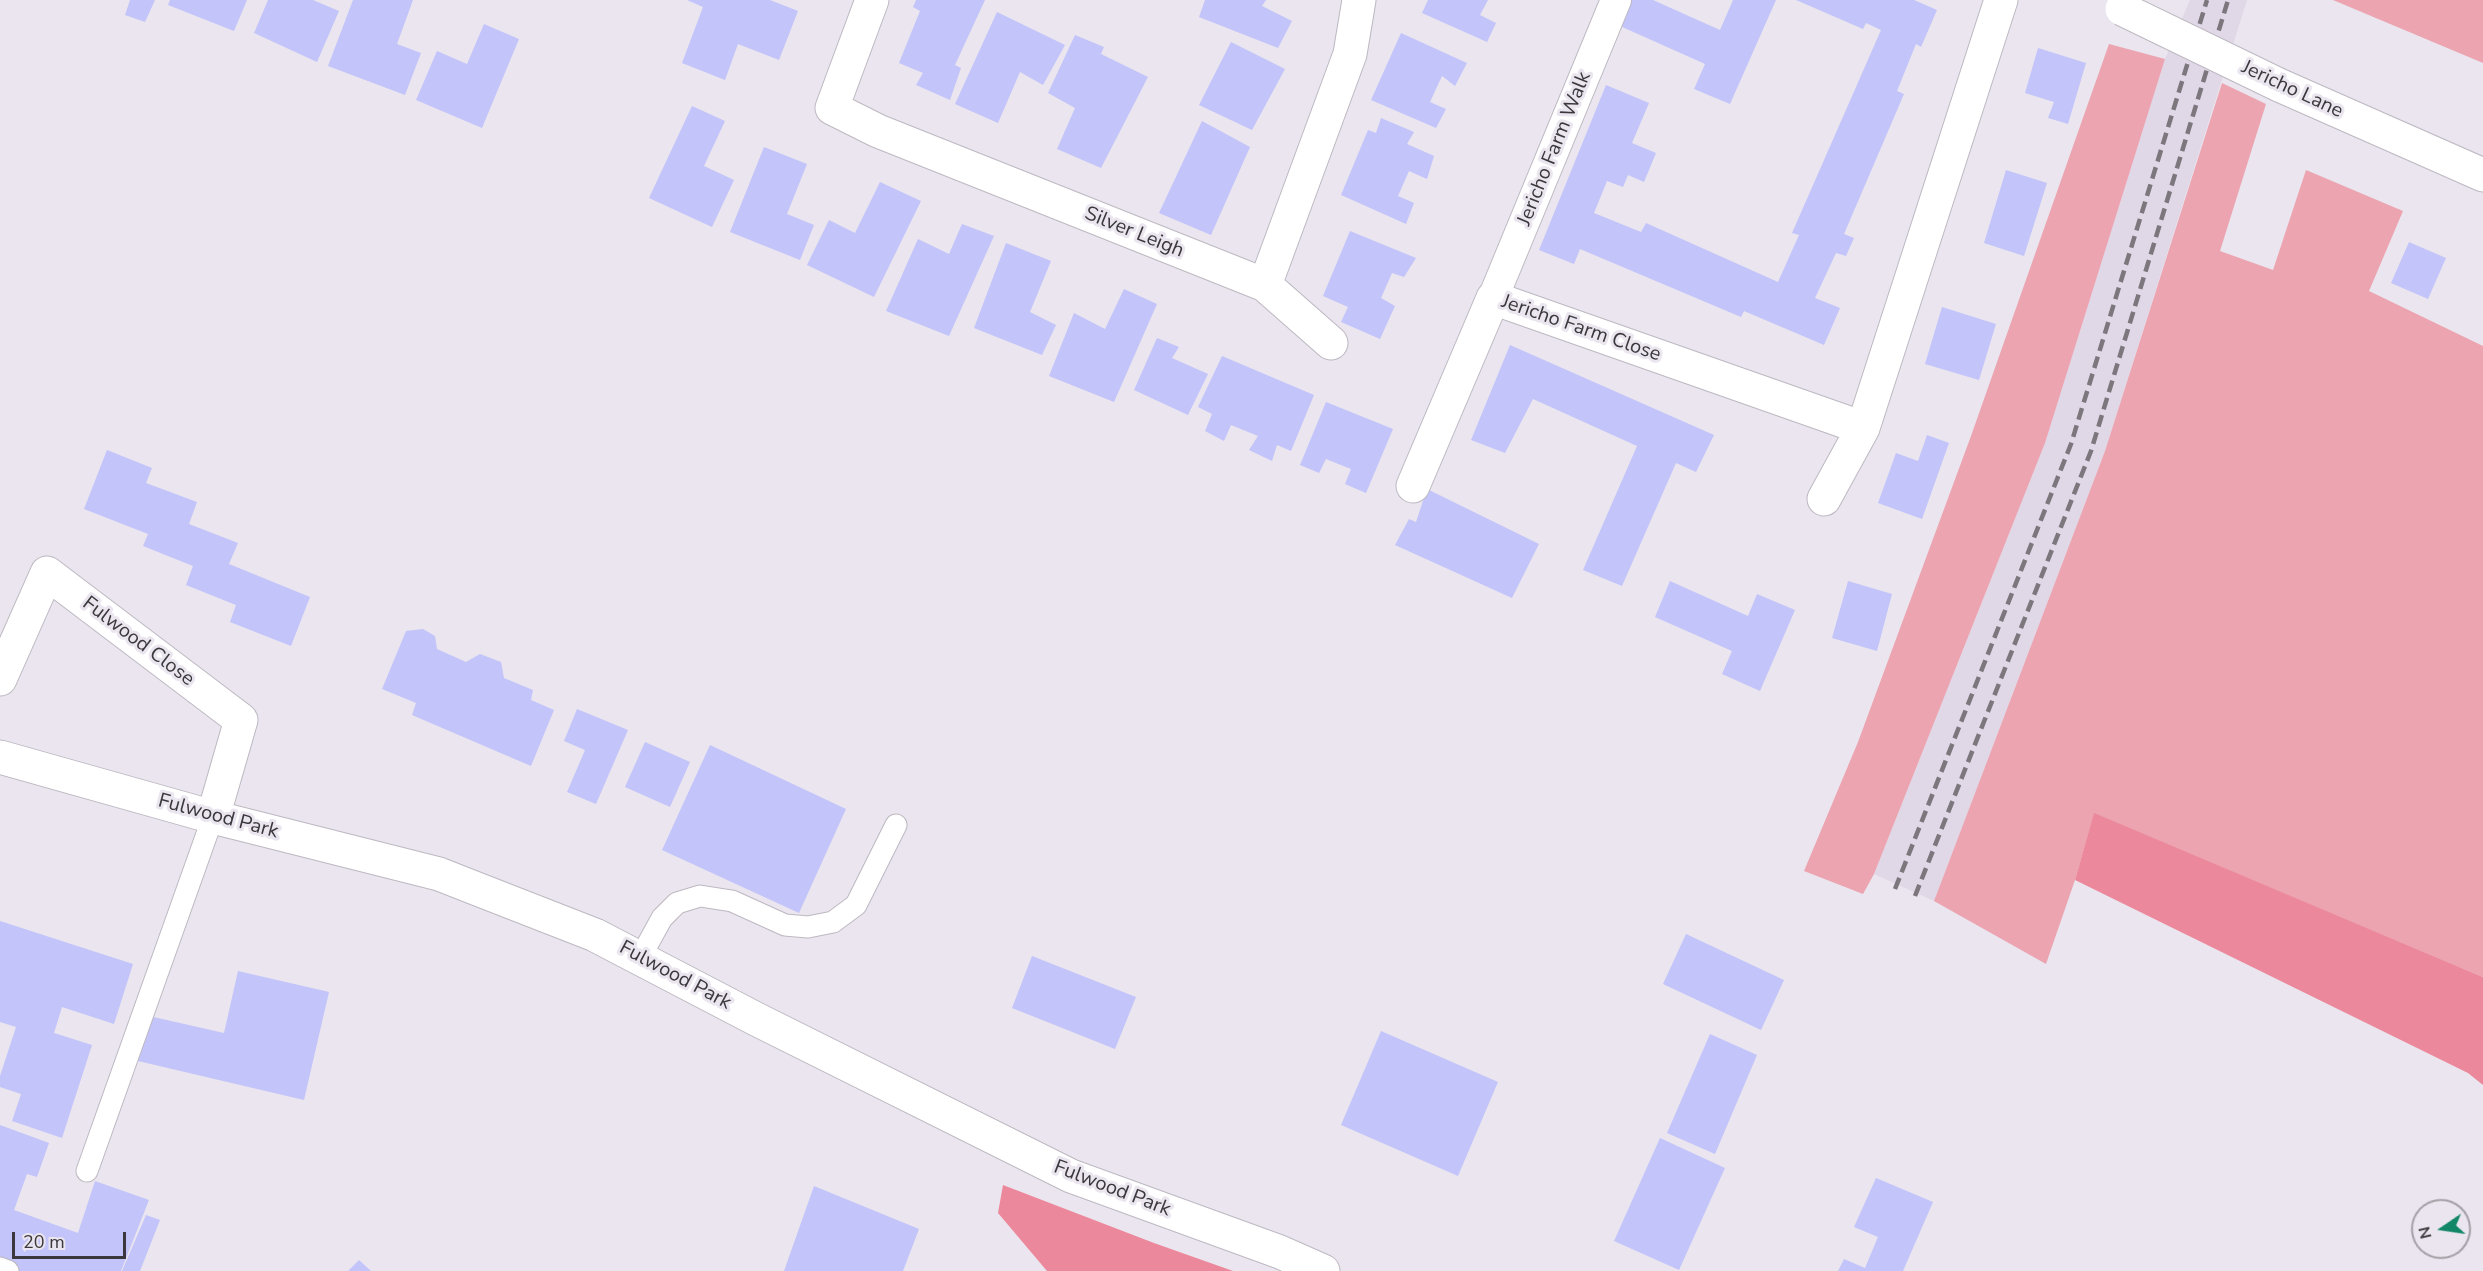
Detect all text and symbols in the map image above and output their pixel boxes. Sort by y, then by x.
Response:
street label: Jericho Lane [2237,56,2347,124]
street label: Jericho Farm Walk [1513,69,1597,229]
street label: Silver Leigh [1081,202,1187,264]
street label: Jericho Farm Close [1498,290,1664,368]
street label: Fulwood Close [77,592,199,692]
street label: Fulwood Park [155,789,281,845]
street label: Fulwood Park [615,936,735,1016]
street label: Fulwood Park [1050,1156,1174,1222]
north arrow [2411,1199,2471,1259]
scale bar [15,1220,129,1258]
text: N [2413,1224,2437,1241]
text: 20 m [23,1230,65,1254]

